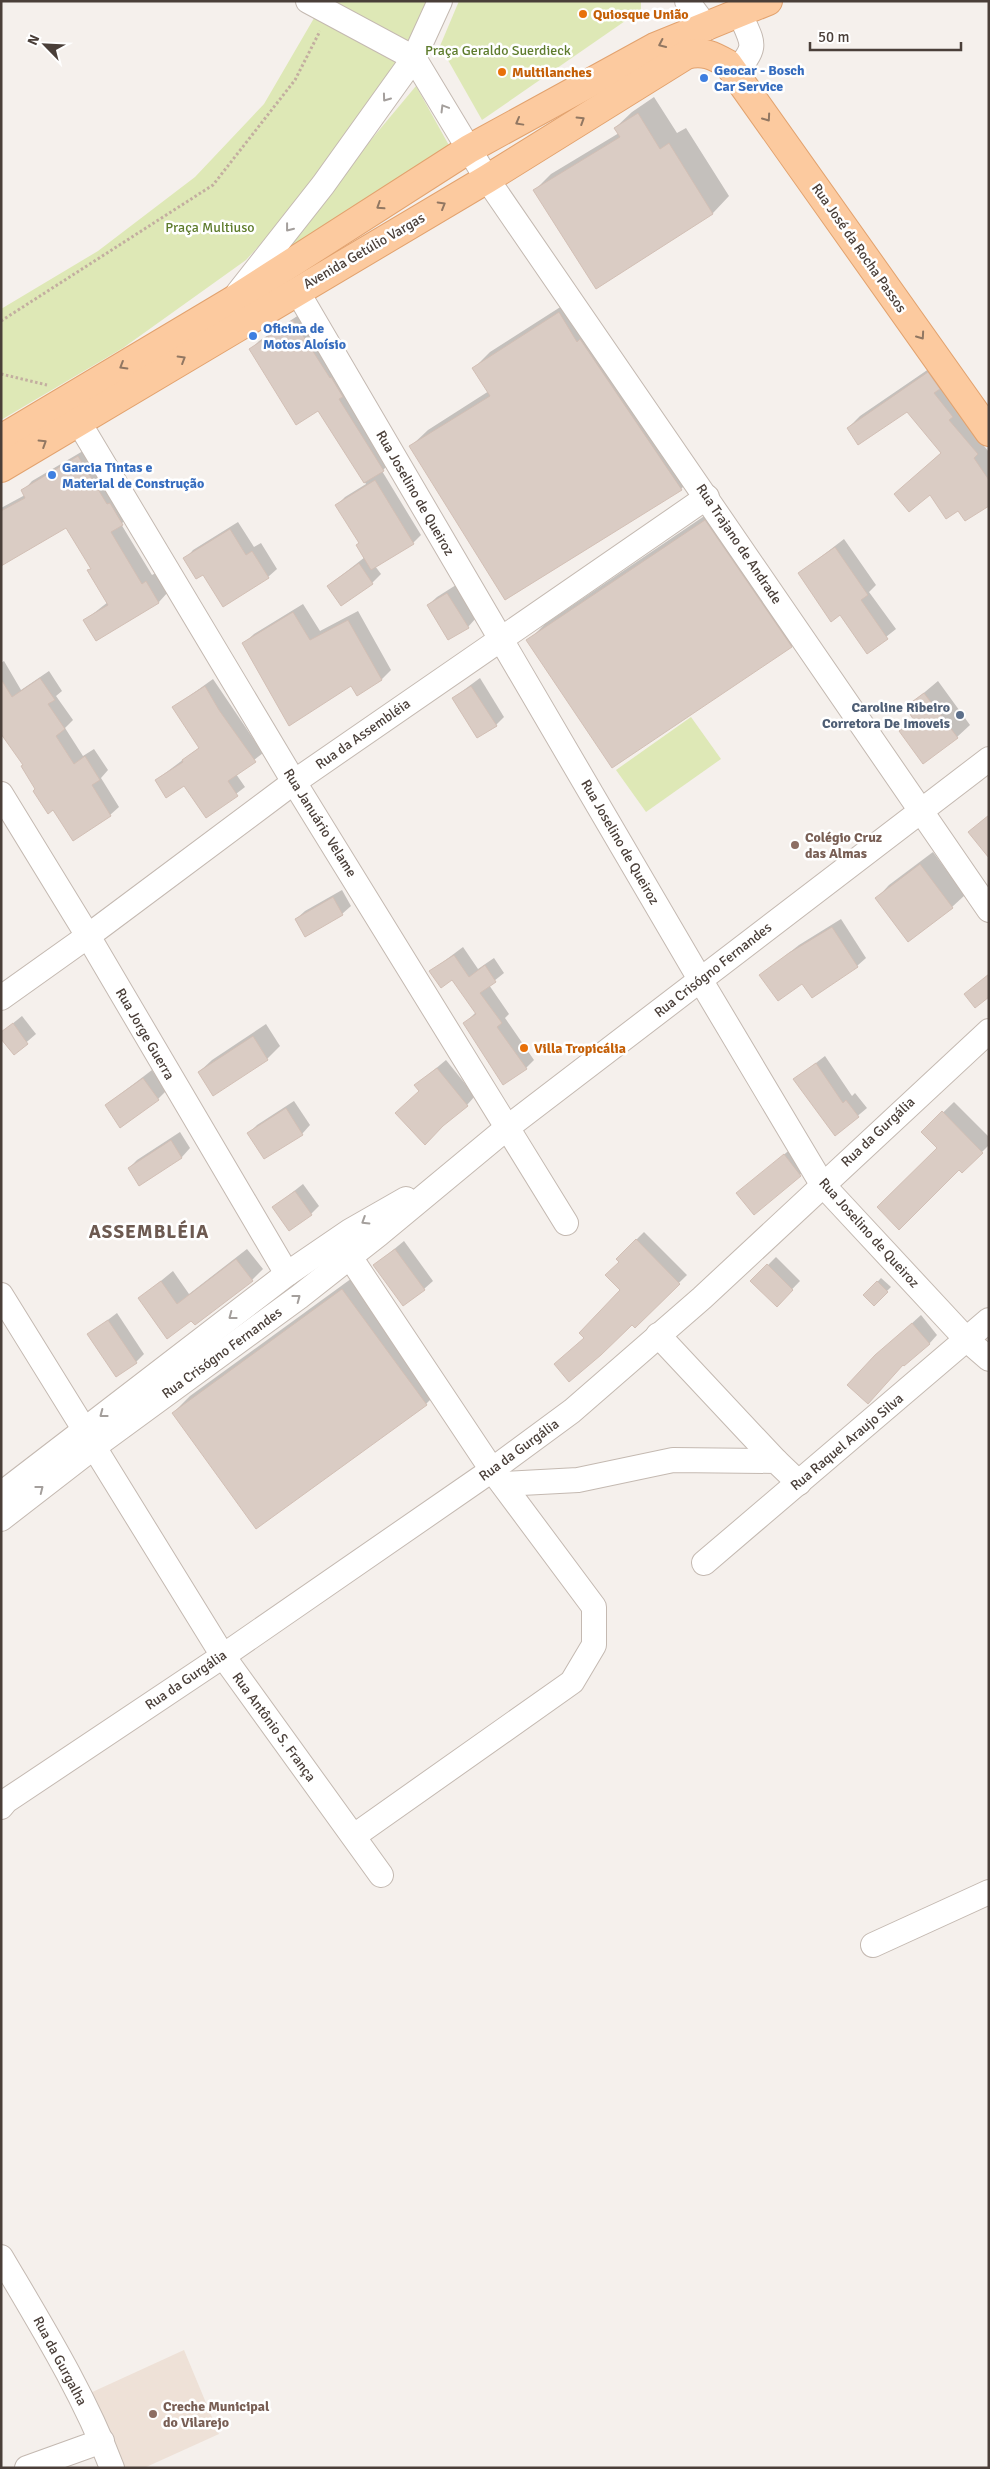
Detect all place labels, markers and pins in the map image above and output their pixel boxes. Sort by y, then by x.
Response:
place label: Quiosque União [593,6,689,23]
marker: Quiosque União [577,8,589,20]
place label: Geocar - Bosch Car Service [714,62,805,95]
place label: Multilanches [512,64,592,81]
marker: Multilanches [496,66,508,78]
marker: Geocar - Bosch Car Service [698,72,710,84]
place label: Oficina de Motos Aloísio [263,320,346,353]
marker: Oficina de Motos Aloísio [247,330,259,342]
place label: Garcia Tintas e Material de Construção [62,459,204,492]
marker: Garcia Tintas e Material de Construção [46,469,58,481]
place label: Caroline Ribeiro Corretora De Imoveis [822,699,950,732]
marker: Caroline Ribeiro Corretora De Imoveis [954,709,966,721]
place label: Colégio Cruz das Almas [805,829,882,862]
marker: Colégio Cruz das Almas [789,839,801,851]
place label: Villa Tropicália [534,1040,626,1057]
marker: Villa Tropicália [518,1042,530,1054]
place label: Creche Municipal do Vilarejo [163,2398,270,2431]
marker: Creche Municipal do Vilarejo [147,2408,159,2420]

